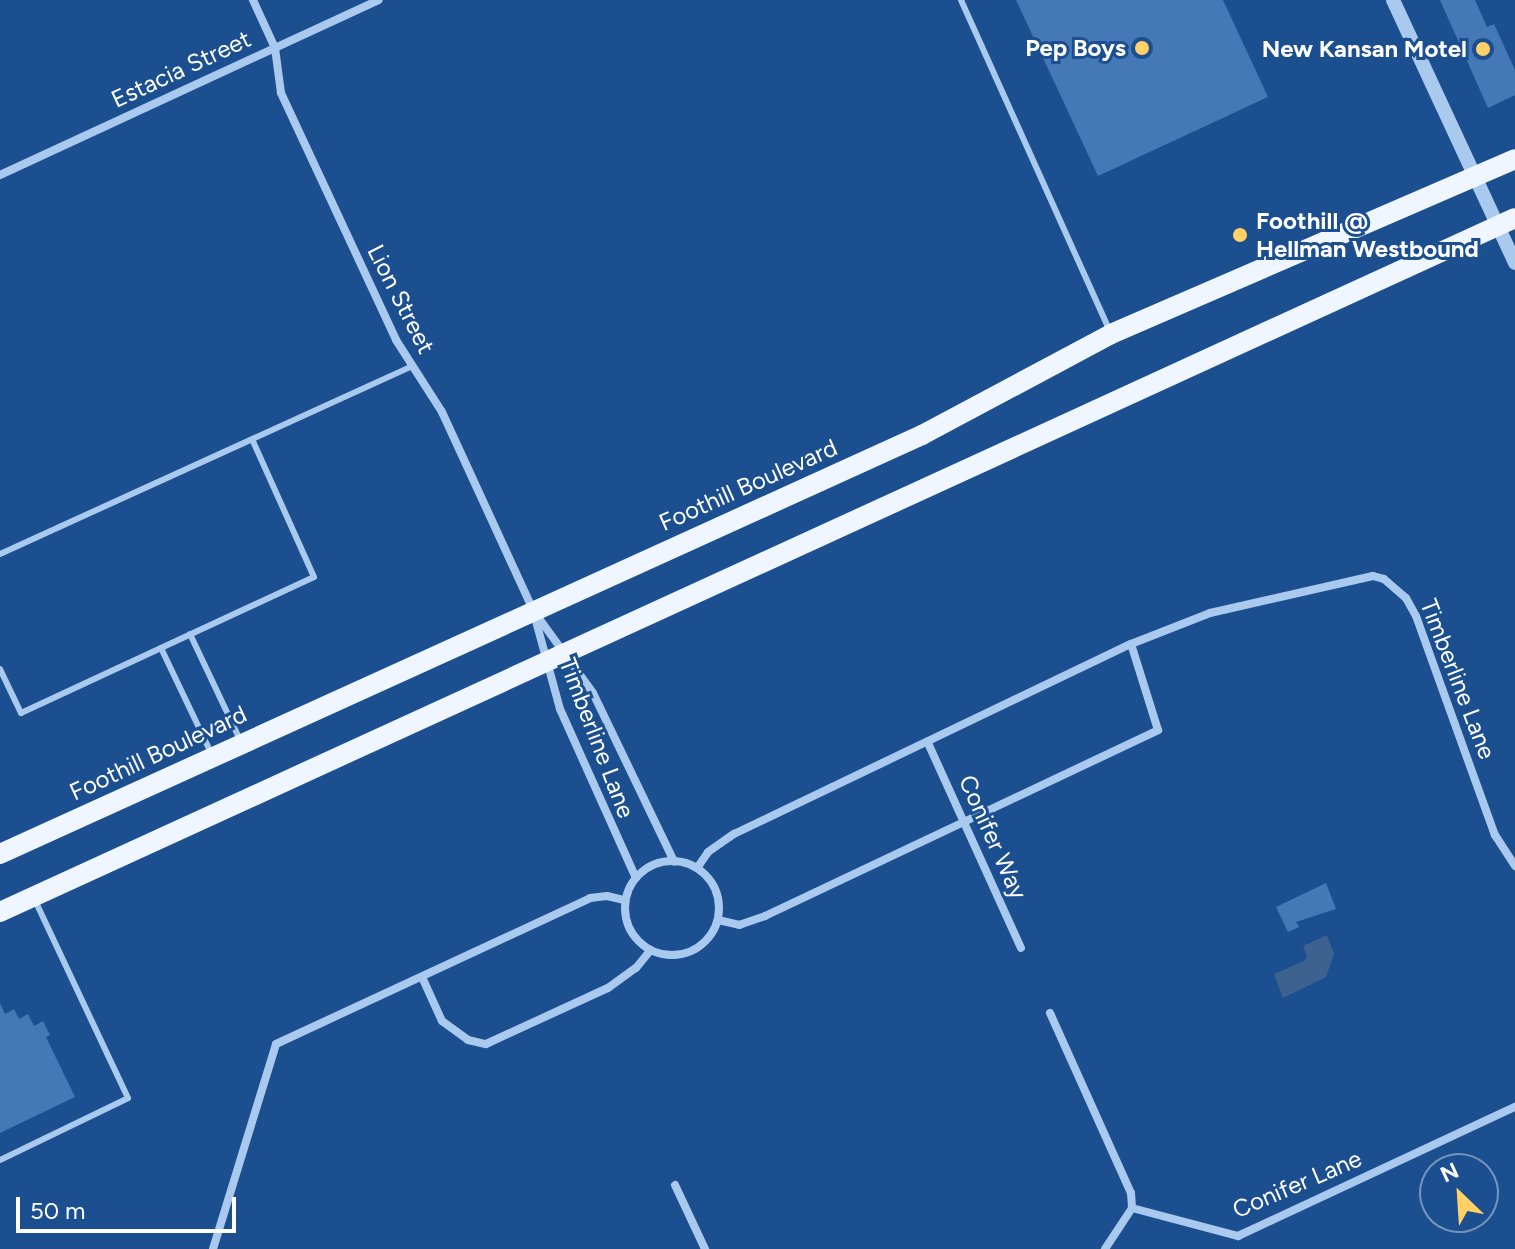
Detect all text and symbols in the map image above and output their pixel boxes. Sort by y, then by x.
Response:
street label: Estacia Street [107,24,255,114]
place label: Pep Boys [1025,34,1126,62]
place label: New Kansan Motel [1262,35,1467,63]
marker: Pep Boys [1133,39,1151,57]
marker: New Kansan Motel [1474,40,1492,58]
place label: Foothill @ Hellman Westbound [1256,207,1479,263]
marker: Foothill @ Hellman Westbound [1231,226,1249,244]
street label: Lion Street [361,240,441,358]
street label: Foothill Boulevard [654,433,842,537]
street label: Timberline Lane [1414,595,1502,763]
street label: Timberline Lane [553,654,641,822]
street label: Foothill Boulevard [65,699,251,807]
street label: Conifer Way [953,770,1033,904]
street label: Conifer Lane [1228,1144,1366,1224]
north arrow [1419,1153,1499,1233]
text: N [1436,1157,1463,1188]
scale bar [20,1181,240,1231]
text: 50 m [30,1196,86,1225]

